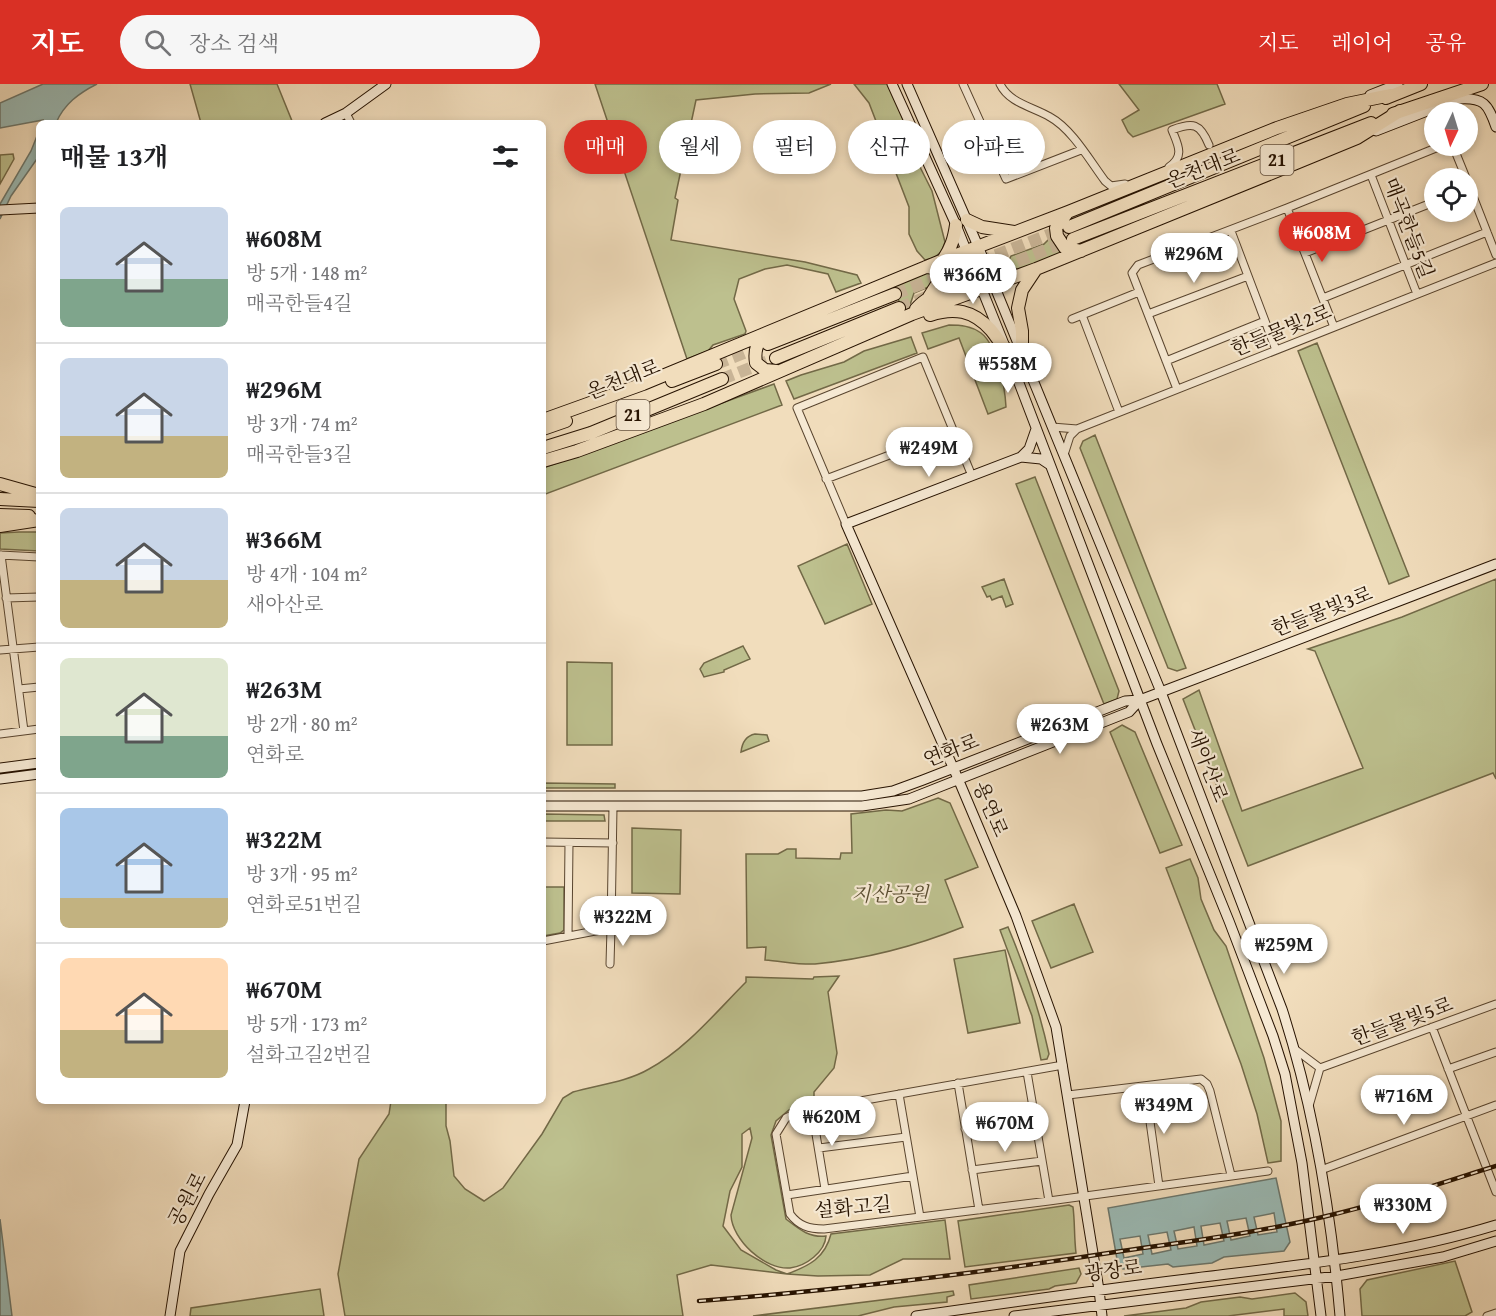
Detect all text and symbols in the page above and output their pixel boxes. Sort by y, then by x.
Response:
search box [120,15,540,69]
text: 지도 [30,22,84,63]
icon: search [141,26,174,59]
text: 장소 검색 [189,27,279,59]
text: 지도 [1258,27,1299,58]
text: 레이어 [1332,27,1392,58]
text: 공유 [1425,27,1466,58]
north arrow [1424,102,1478,156]
map controls [1424,102,1478,222]
chip: 매매 [564,120,647,174]
chip: 월세 [659,120,741,174]
chip: 필터 [753,120,836,174]
chip: 신규 [848,120,930,174]
chip: 아파트 [942,120,1045,174]
text: 매물 13개 [60,137,168,176]
icon: filters [489,140,522,173]
street label: 온천대로 [1162,140,1244,195]
road number: 21 [1260,145,1294,175]
button: locate [1424,168,1478,222]
street label: 매곡한들5길 [1377,173,1442,283]
pin: ₩608M [1280,212,1364,263]
text: ₩608M [1293,217,1351,246]
text: ₩608M [246,218,322,257]
icon: home [108,231,180,303]
pin: ₩296M [1152,233,1236,284]
text: ₩296M [1165,238,1223,267]
pin: ₩366M [931,254,1015,305]
text: 방 5개 · 148 m² [246,258,367,287]
text: ₩366M [944,259,1002,288]
text: 매곡한들4길 [246,288,352,317]
street label: 한들물빛2로 [1226,296,1335,363]
pin: ₩558M [966,343,1050,394]
text: ₩558M [979,348,1037,377]
street label: 온천대로 [582,351,664,406]
text: ₩296M [246,369,322,408]
icon: home [108,382,180,454]
road number: 21 [616,400,650,430]
text: 방 3개 · 74 m² [246,409,358,438]
pin: ₩249M [887,427,971,478]
text: ₩249M [900,432,958,461]
text: 매곡한들3길 [246,439,352,468]
text: ₩366M [246,519,322,558]
icon: home [108,532,180,604]
text: 방 4개 · 104 m² [246,559,367,588]
street label: 한들물빛3로 [1267,578,1377,643]
text: 새아산로 [246,589,323,618]
text: ₩263M [246,669,322,708]
icon: home [108,682,180,754]
pin: ₩263M [1018,704,1102,755]
text: 방 2개 · 80 m² [246,709,358,738]
text: ₩263M [1031,709,1089,738]
street label: 새아산로 [1181,724,1236,806]
street label: 연화로 [919,726,983,773]
text: 연화로 [246,739,304,768]
street label: 용연로 [967,776,1016,841]
text: ₩322M [246,819,322,858]
icon: home [108,832,180,904]
text: 방 3개 · 95 m² [246,859,358,888]
park label: 지산공원 [851,879,930,908]
text: 연화로51번길 [246,889,362,918]
pin: ₩322M [581,896,665,947]
text: ₩322M [594,901,652,930]
pin: ₩259M [1242,924,1326,975]
text: ₩259M [1255,929,1313,958]
text: ₩670M [246,969,322,1008]
icon: home [108,982,180,1054]
street label: 한들물빛5로 [1347,989,1457,1052]
text: 방 5개 · 173 m² [246,1009,367,1038]
text: 설화고길2번길 [246,1039,372,1068]
pin: ₩716M [1362,1075,1446,1126]
text: ₩716M [1375,1080,1433,1109]
pin: ₩349M [1122,1084,1206,1135]
text: ₩349M [1135,1089,1193,1118]
pin: ₩620M [790,1096,874,1147]
text: ₩620M [803,1101,861,1130]
pin: ₩670M [963,1102,1047,1153]
text: ₩670M [976,1107,1034,1136]
street label: 공원로 [160,1166,213,1231]
pin: ₩330M [1361,1184,1445,1235]
street label: 설화고길 [813,1189,893,1224]
text: ₩330M [1374,1189,1432,1218]
street label: 광장로 [1082,1252,1143,1287]

